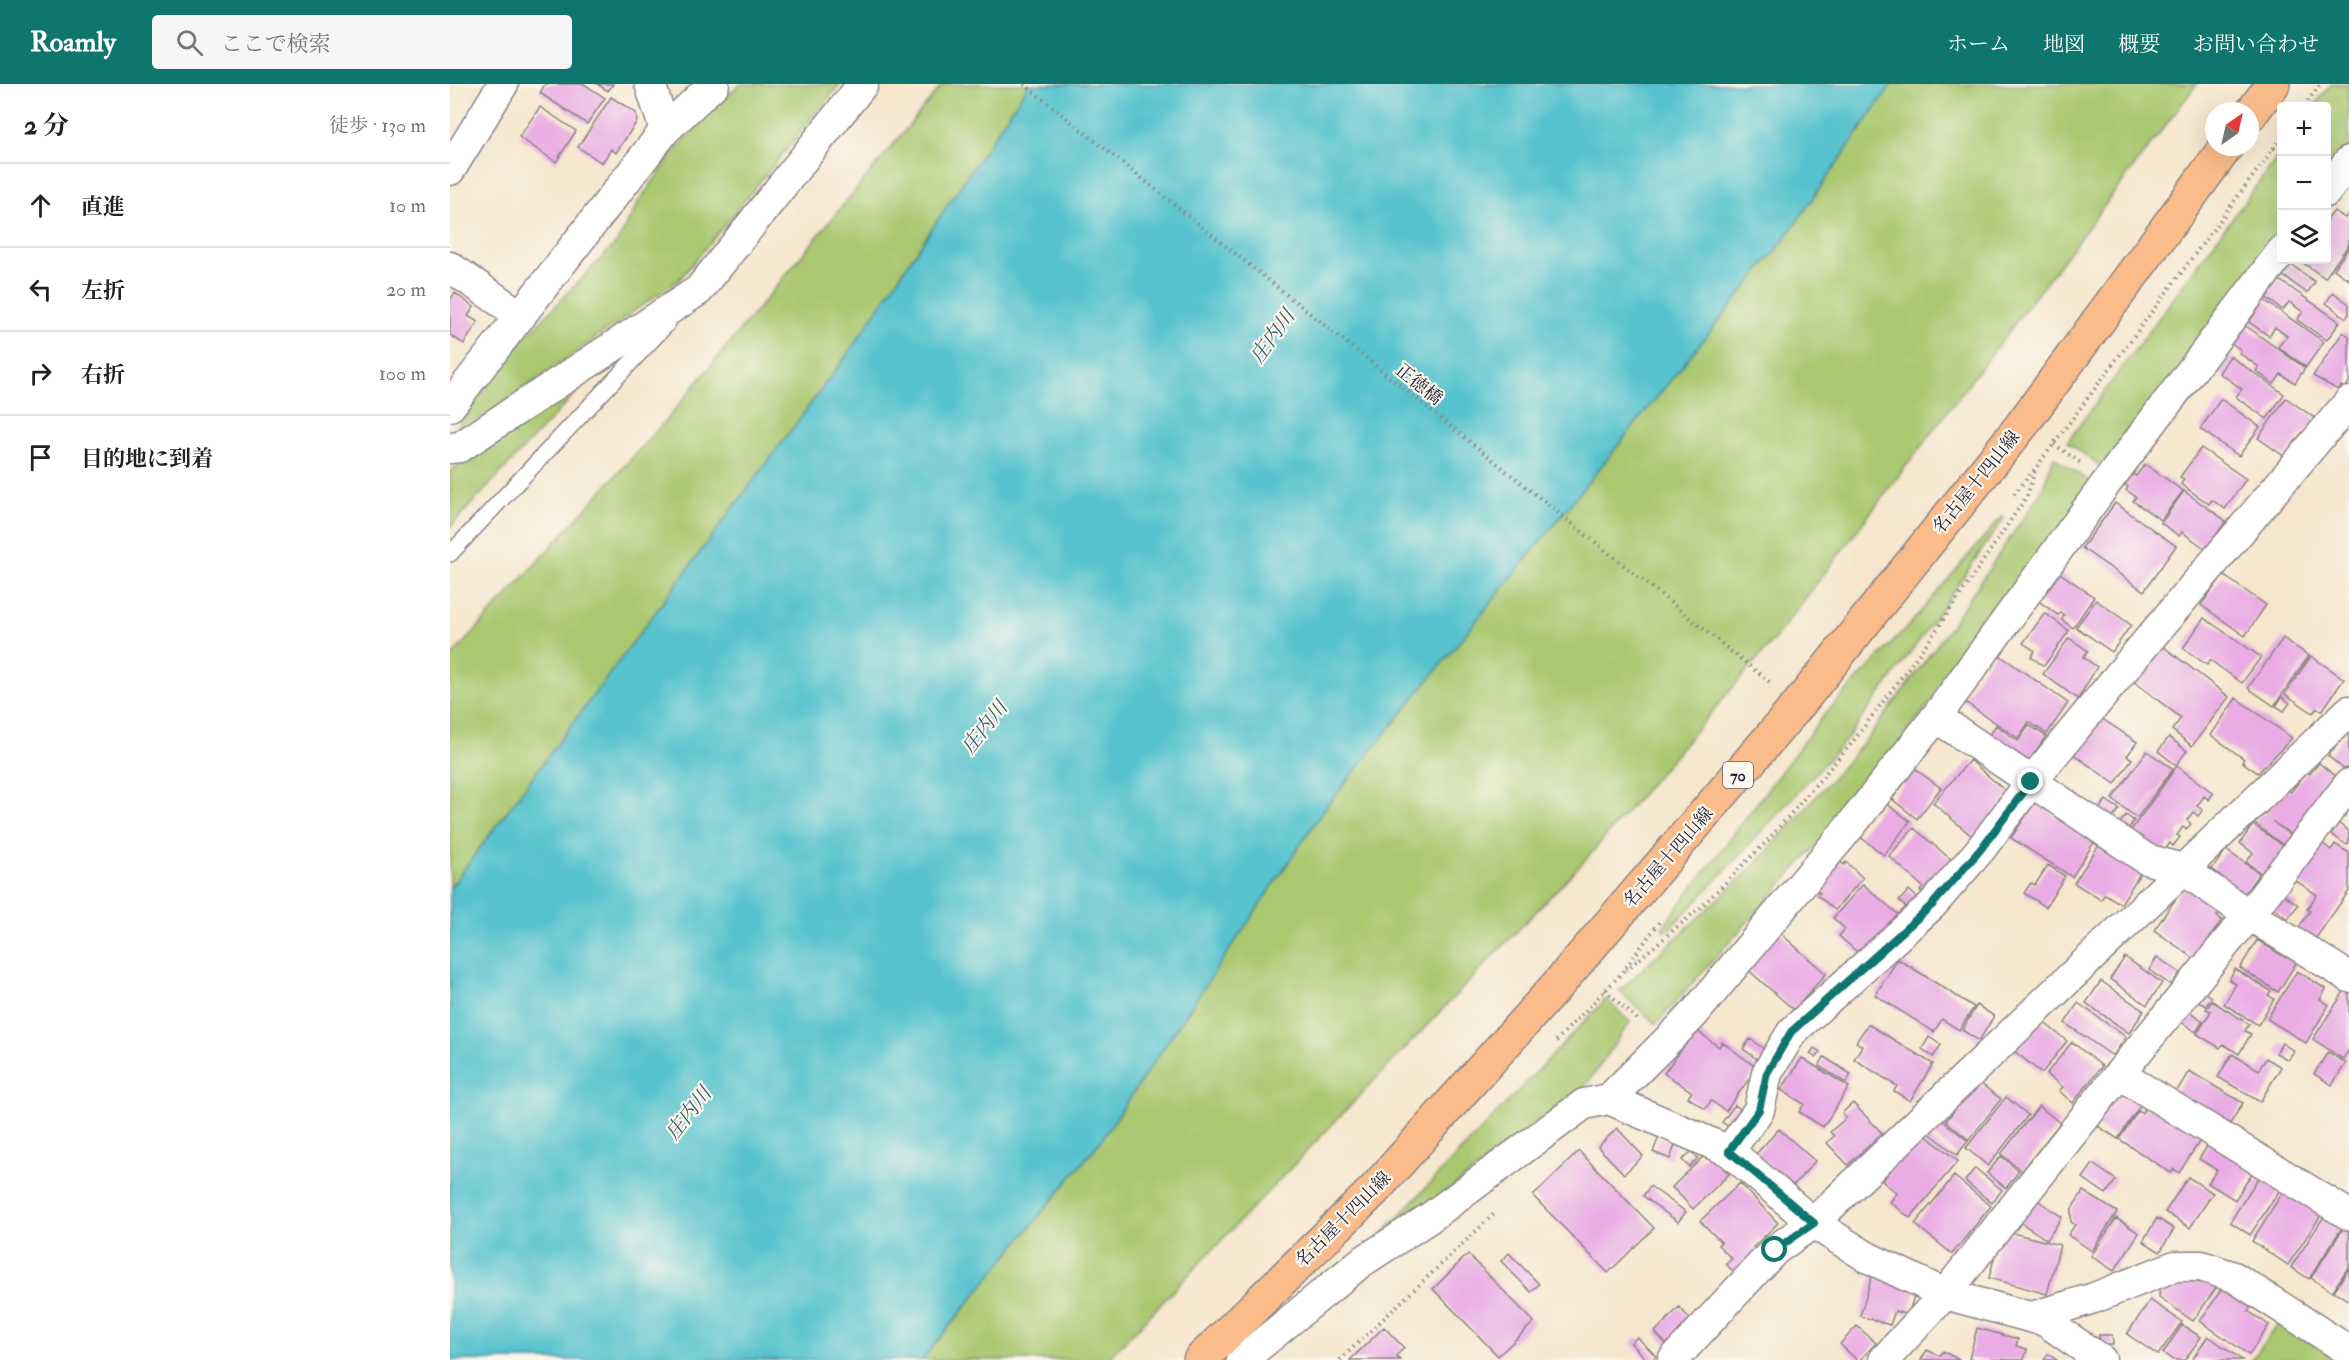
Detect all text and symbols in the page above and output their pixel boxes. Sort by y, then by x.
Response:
search box [152,15,572,69]
text: Roamly [30,25,116,60]
icon: search [173,26,206,59]
text: ここで検索 [221,30,331,58]
text: ホーム [1947,31,2010,58]
text: 地図 [2043,31,2085,58]
text: 概要 [2118,31,2160,58]
text: お問い合わせ [2193,31,2319,58]
north arrow [2205,102,2259,156]
map controls [2277,102,2331,264]
button: + [2277,102,2331,156]
text: 2 分 [24,110,69,142]
text: 徒歩 · 130 m [329,113,426,138]
button: − [2277,156,2331,210]
icon: ahead [24,189,57,222]
text: 直進 [81,193,125,221]
text: 10 m [389,193,426,218]
button: layers [2277,210,2331,264]
icon: left [24,273,57,306]
text: 左折 [81,277,125,305]
text: 20 m [386,277,426,302]
water label: 庄内川 [1245,303,1301,368]
icon: right [24,357,57,390]
street label: 正徳橋 [1390,358,1447,410]
text: 右折 [81,361,125,389]
text: 100 m [379,361,426,386]
street label: 名古屋十四山線 [1928,426,2025,539]
icon: arrive [24,441,57,474]
text: 目的地に到着 [81,445,213,473]
water label: 庄内川 [956,694,1014,759]
road number: 70 [1723,762,1753,788]
route end [2017,768,2043,794]
street label: 名古屋十四山線 [1618,802,1718,912]
water label: 庄内川 [660,1080,718,1145]
street label: 名古屋十四山線 [1291,1167,1396,1272]
route start [1761,1236,1787,1262]

